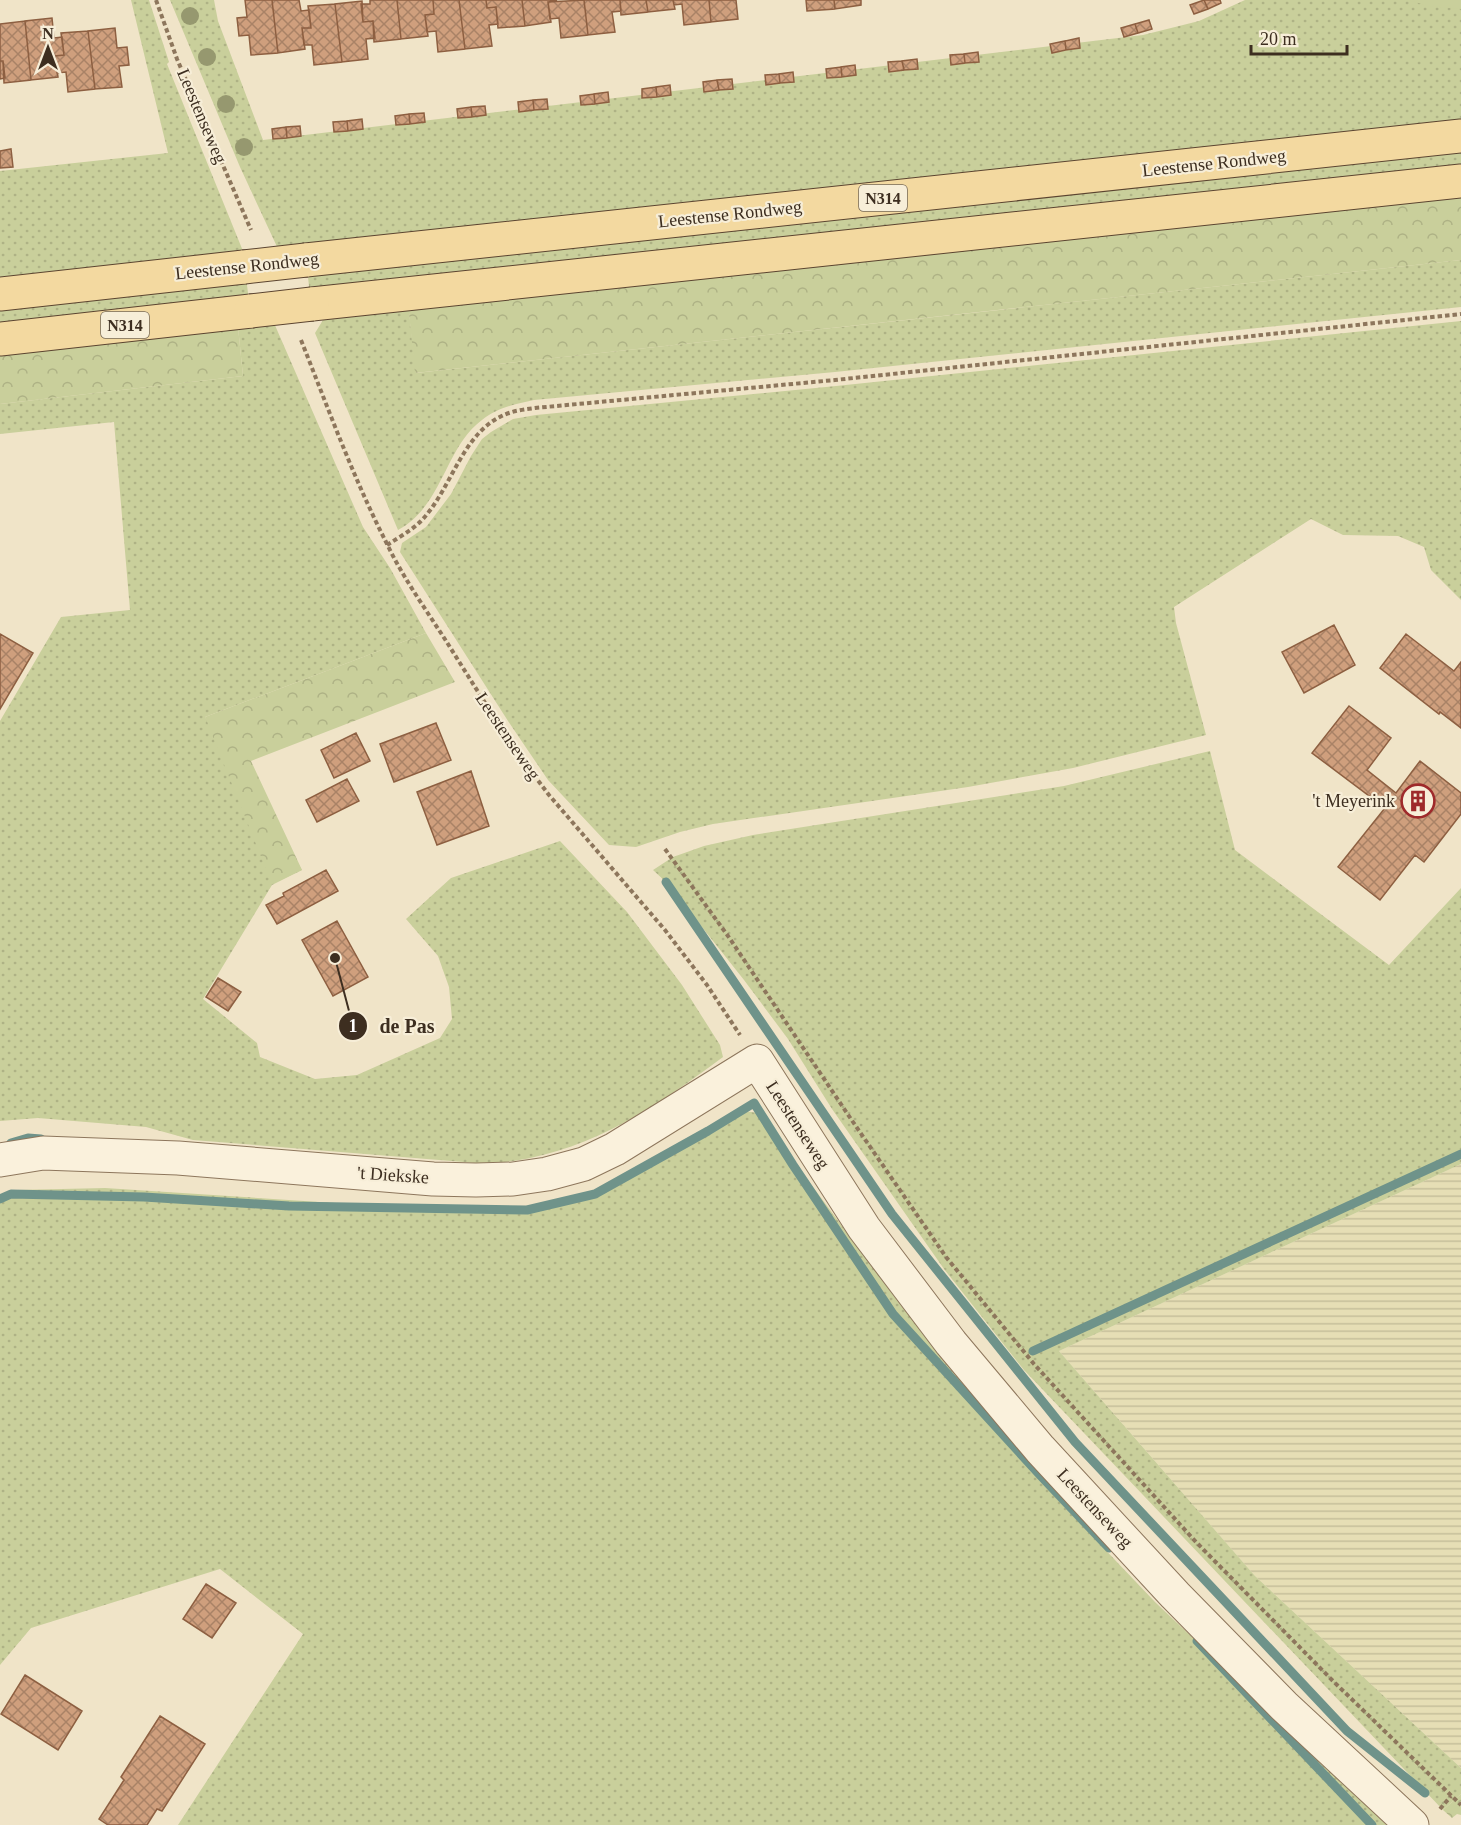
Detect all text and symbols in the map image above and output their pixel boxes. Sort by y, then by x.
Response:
north arrow [18,18,78,78]
scale bar [1251,18,1347,56]
text: N [42,25,54,42]
text: 20 m [1260,29,1297,49]
street label: Leestenseweg [173,66,231,166]
street label: Leestense Rondweg [1141,146,1287,180]
road number: N314 [859,185,907,211]
street label: Leestense Rondweg [657,197,803,231]
street label: Leestense Rondweg [174,249,320,283]
road number: N314 [101,312,149,338]
street label: Leestenseweg [471,689,545,783]
building icon: 't Meyerink [1400,783,1436,819]
place label: 't Meyerink [1312,791,1395,811]
callout: de Pas [338,1007,447,1045]
text: de Pas [380,1015,435,1037]
text: 1 [349,1016,358,1036]
street label: Leestenseweg [762,1077,834,1173]
street label: 't Diekske [357,1163,429,1187]
street label: Leestenseweg [1053,1464,1137,1552]

